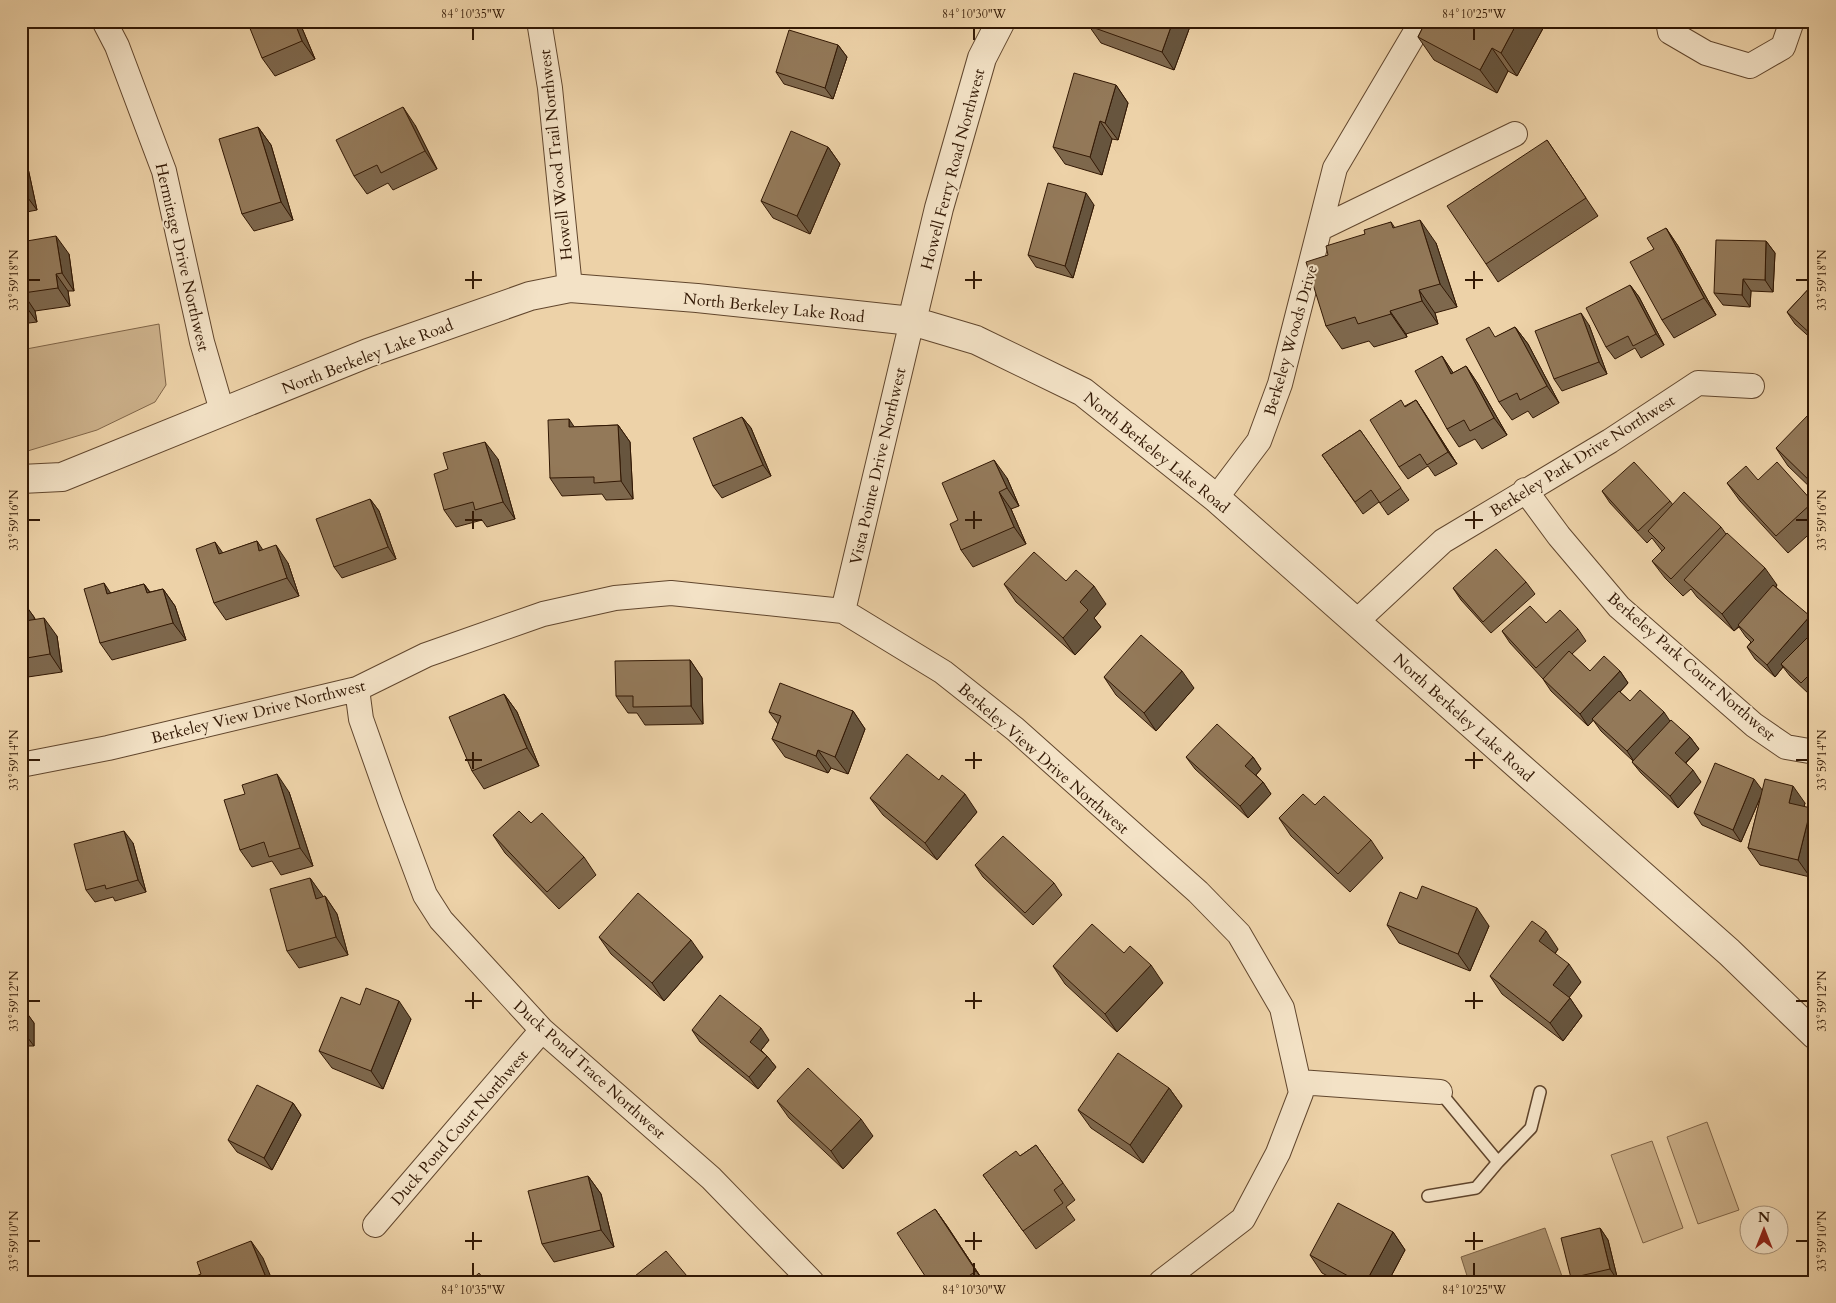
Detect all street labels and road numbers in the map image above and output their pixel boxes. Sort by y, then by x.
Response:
street label: Howell Wood Trail Northwest [534,48,578,262]
street label: Howell Ferry Road Northwest [916,66,990,272]
street label: Hermitage Drive Northwest [150,161,214,353]
street label: Berkeley Woods Drive [1259,262,1323,418]
street label: North Berkeley Lake Road [682,288,866,328]
street label: North Berkeley Lake Road [278,314,457,400]
street label: Vista Pointe Drive Northwest [845,366,911,567]
street label: North Berkeley Lake Road [1079,387,1234,519]
street label: Berkeley Park Drive Northwest [1486,390,1679,522]
street label: Berkeley Park Court Northwest [1603,588,1780,746]
street label: North Berkeley Lake Road [1388,649,1539,787]
street label: Berkeley View Drive Northwest [149,675,368,749]
street label: Berkeley View Drive Northwest [953,678,1134,839]
street label: Duck Pond Trace Northwest [508,995,670,1144]
street label: Duck Pond Court Northwest [386,1045,533,1210]

